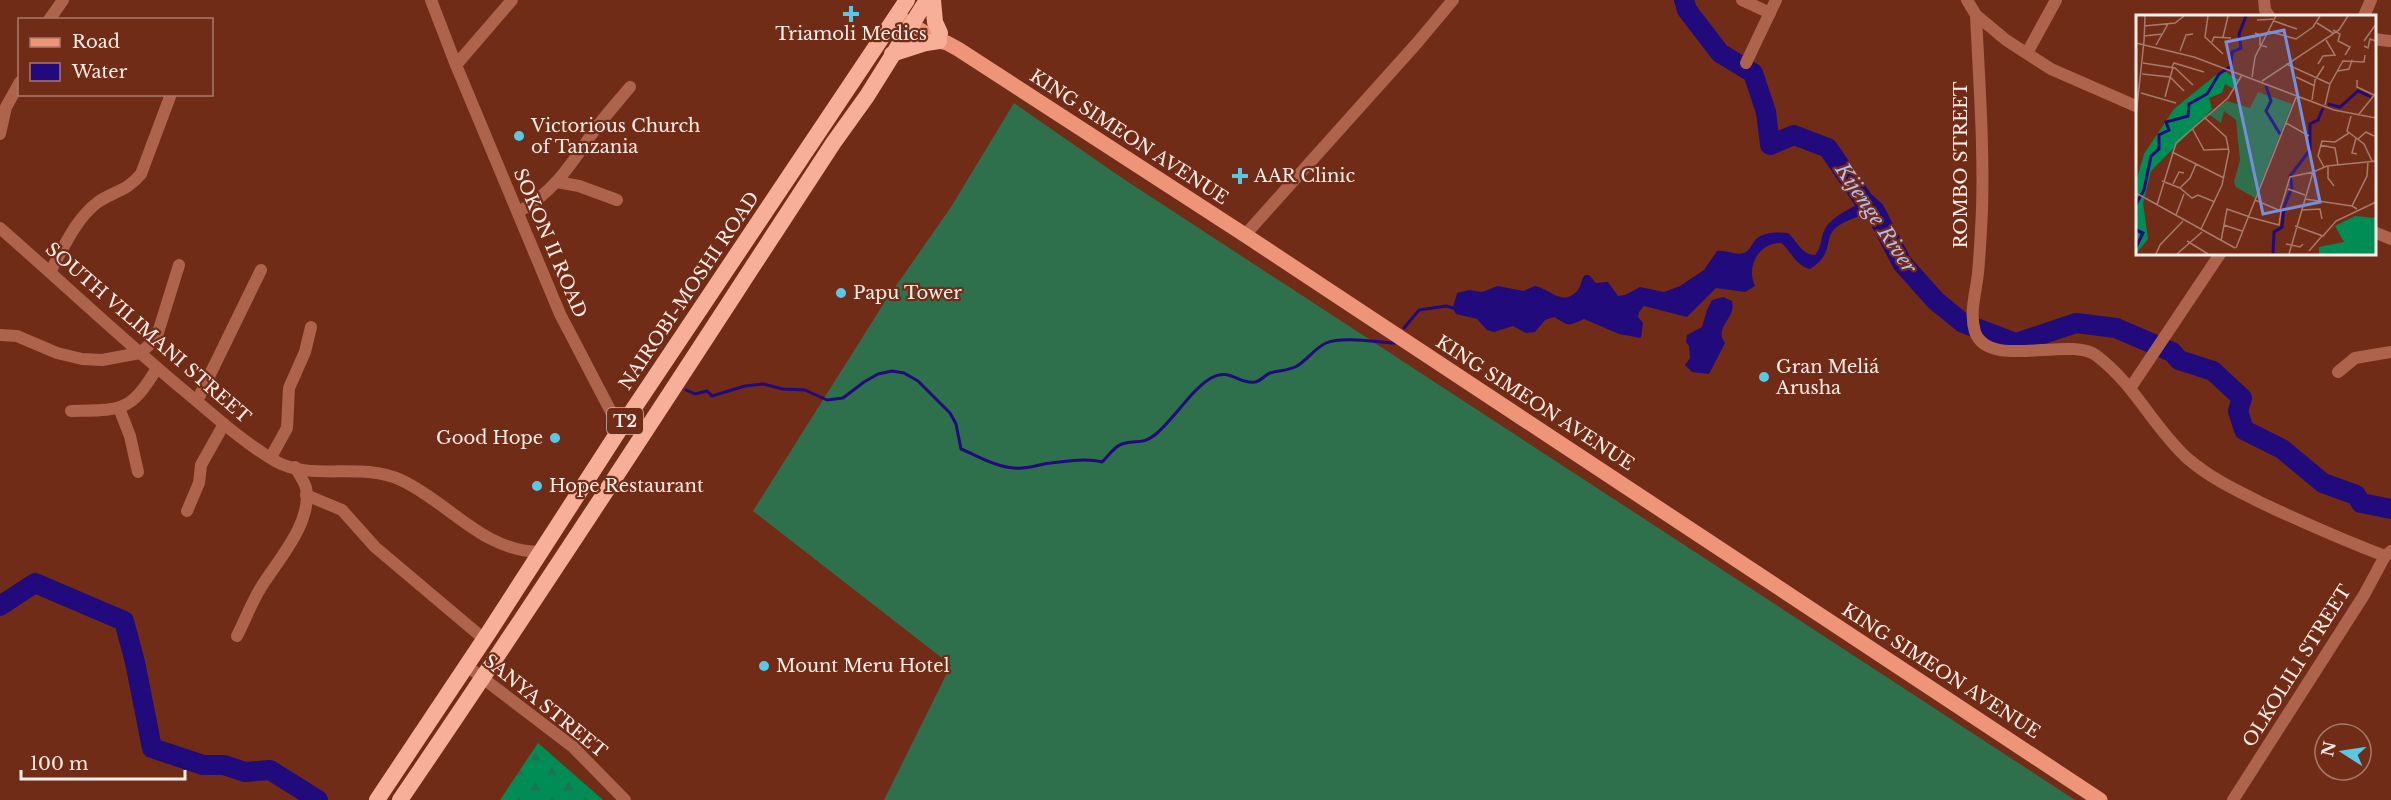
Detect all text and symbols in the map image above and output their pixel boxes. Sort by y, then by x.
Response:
marker: Triamoli Medics [844,7,858,21]
inset map [2136,15,2376,255]
legend [18,18,213,96]
place label: Triamoli Medics [775,23,927,45]
text: Road [72,31,120,53]
text: Water [71,61,128,83]
street label: KING SIMEON AVENUE [1026,65,1232,209]
street label: ROMBO STREET [1950,81,1972,248]
place label: Victorious Church of Tanzania [530,115,701,158]
marker: Victorious Church of Tanzania [512,129,526,143]
water label: Kijenge River [1830,158,1922,278]
street label: SOKON II ROAD [509,165,591,321]
place label: AAR Clinic [1253,165,1356,187]
marker: AAR Clinic [1231,167,1249,185]
street label: NAIROBI-MOSHI ROAD [614,188,764,394]
street label: SOUTH VILIMANI STREET [41,238,256,428]
place label: Papu Tower [853,282,962,304]
marker: Papu Tower [834,286,848,300]
street label: KING SIMEON AVENUE [1432,331,1638,475]
place label: Gran Meliá Arusha [1775,356,1879,399]
marker: Gran Meliá Arusha [1757,370,1771,384]
road number: T2 [607,408,643,434]
place label: Good Hope [436,427,543,449]
marker: Good Hope [548,431,562,445]
place label: Hope Restaurant [549,475,704,497]
marker: Hope Restaurant [530,479,544,493]
street label: OLKOLILI STREET [2238,580,2356,751]
street label: KING SIMEON AVENUE [1838,599,2044,743]
street label: SANYA STREET [479,649,612,763]
place label: Mount Meru Hotel [776,655,950,677]
marker: Mount Meru Hotel [757,659,771,673]
north arrow [2313,722,2373,782]
text: N [2317,739,2340,758]
scale bar [21,743,184,781]
text: 100 m [30,753,88,775]

